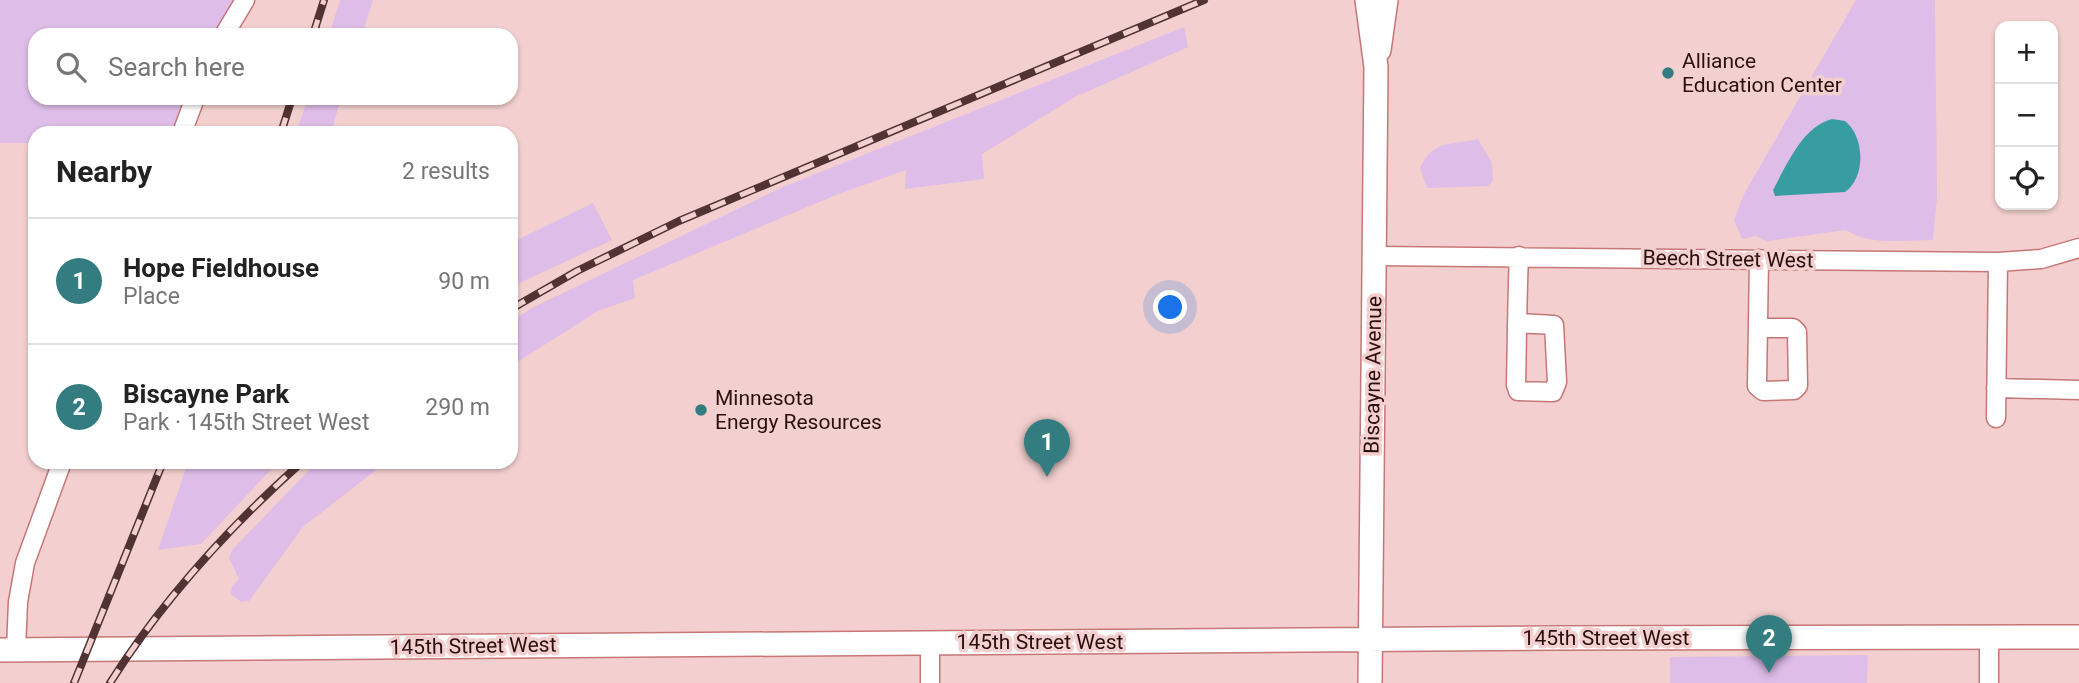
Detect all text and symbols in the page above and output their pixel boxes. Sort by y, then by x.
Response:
map controls [1995,21,2058,210]
button: + [1995,21,2058,84]
search box [28,28,518,105]
icon: search [52,48,90,86]
place label: Alliance Education Center [1682,49,1842,97]
text: Search here [108,52,245,82]
marker: Alliance Education Center [1660,65,1676,81]
button: − [1995,84,2058,147]
button: locate [1995,147,2058,210]
text: Nearby [56,154,152,189]
text: 2 results [402,158,490,185]
street label: Beech Street West [1642,246,1814,272]
text: Hope Fieldhouse [123,253,319,283]
text: 1 [72,268,86,295]
text: 90 m [438,268,490,295]
text: Place [123,283,180,310]
your location [1153,290,1187,324]
street label: Biscayne Avenue [1360,296,1386,454]
text: Biscayne Park [123,379,289,409]
place label: Minnesota Energy Resources [715,386,882,434]
text: 2 [72,394,86,421]
text: 290 m [425,394,490,421]
marker: Minnesota Energy Resources [693,402,709,418]
text: Park · 145th Street West [123,409,369,436]
pin: 1 [1024,419,1070,477]
pin: 2 [1746,615,1792,673]
street label: 145th Street West [1523,626,1690,650]
street label: 145th Street West [957,630,1124,654]
street label: 145th Street West [389,633,557,659]

